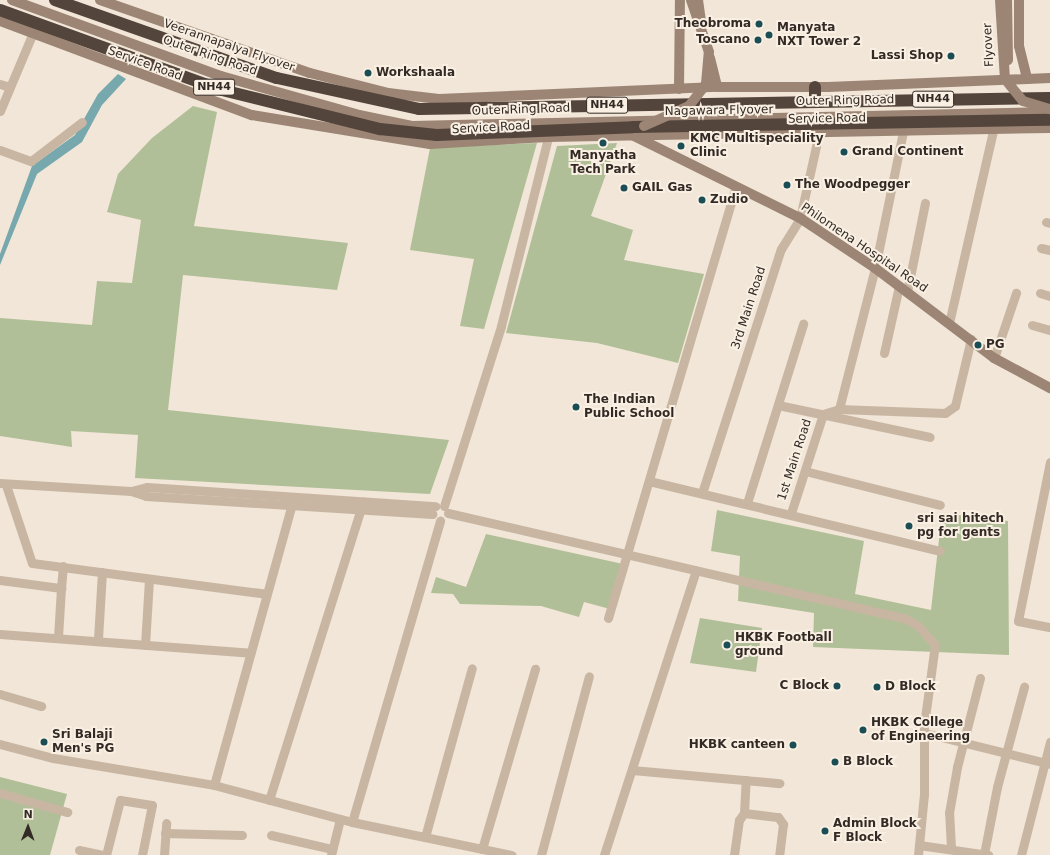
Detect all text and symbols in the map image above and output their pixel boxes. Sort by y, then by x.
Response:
street label: Veerannapalya Flyover [162,17,296,75]
place label: Theobroma [675,17,751,31]
marker: Theobroma [754,19,764,29]
place label: Manyata NXT Tower 2 [777,21,861,49]
street label: Flyover [981,23,997,67]
marker: Manyata NXT Tower 2 [764,30,774,40]
street label: Outer Ring Road [161,33,259,79]
place label: Toscano [696,33,750,47]
marker: Toscano [753,35,763,45]
street label: Service Road [106,44,184,84]
place label: Lassi Shop [871,49,943,63]
marker: Lassi Shop [946,51,956,61]
place label: Workshaala [376,66,455,80]
marker: Workshaala [363,68,373,78]
road number: NH44 [193,78,235,96]
road number: NH44 [912,90,954,108]
street label: Outer Ring Road [796,93,894,109]
road number: NH44 [586,96,628,114]
street label: Outer Ring Road [471,101,571,119]
street label: Nagawara Flyover [665,103,773,119]
street label: Service Road [788,111,866,127]
street label: Service Road [452,119,530,137]
place label: KMC Multispeciality Clinic [690,132,824,160]
marker: Manyatha Tech Park [598,138,608,148]
marker: KMC Multispeciality Clinic [675,140,687,152]
place label: Grand Continent [852,145,964,159]
marker: Grand Continent [839,147,849,157]
place label: Manyatha Tech Park [570,149,636,177]
place label: The Woodpegger [795,178,910,192]
marker: The Woodpegger [782,180,792,190]
place label: GAIL Gas [632,181,693,195]
marker: GAIL Gas [619,183,629,193]
place label: Zudio [710,193,748,207]
marker: Zudio [697,195,707,205]
street label: Philomena Hospital Road [798,200,930,296]
street label: 3rd Main Road [729,265,769,351]
place label: PG [986,338,1005,352]
marker: PG [973,340,983,350]
place label: The Indian Public School [584,393,674,421]
marker: The Indian Public School [571,402,581,412]
street label: 1st Main Road [775,417,815,503]
place label: sri sai hitech pg for gents [917,512,1004,540]
marker: sri sai hitech pg for gents [904,521,914,531]
place label: HKBK Football ground [735,631,832,659]
marker: HKBK Football ground [722,640,732,650]
place label: C Block [779,679,829,693]
place label: D Block [885,680,936,694]
marker: C Block [832,681,842,691]
marker: D Block [872,682,882,692]
place label: HKBK College of Engineering [871,716,970,744]
marker: HKBK College of Engineering [858,725,868,735]
place label: Sri Balaji Men's PG [52,728,114,756]
marker: Sri Balaji Men's PG [39,737,49,747]
place label: HKBK canteen [689,738,785,752]
marker: HKBK canteen [788,740,798,750]
place label: B Block [843,755,893,769]
marker: B Block [830,757,840,767]
north arrow [8,807,48,847]
text: N [23,808,33,821]
place label: Admin Block F Block [833,817,917,845]
marker: Admin Block F Block [820,826,830,836]

